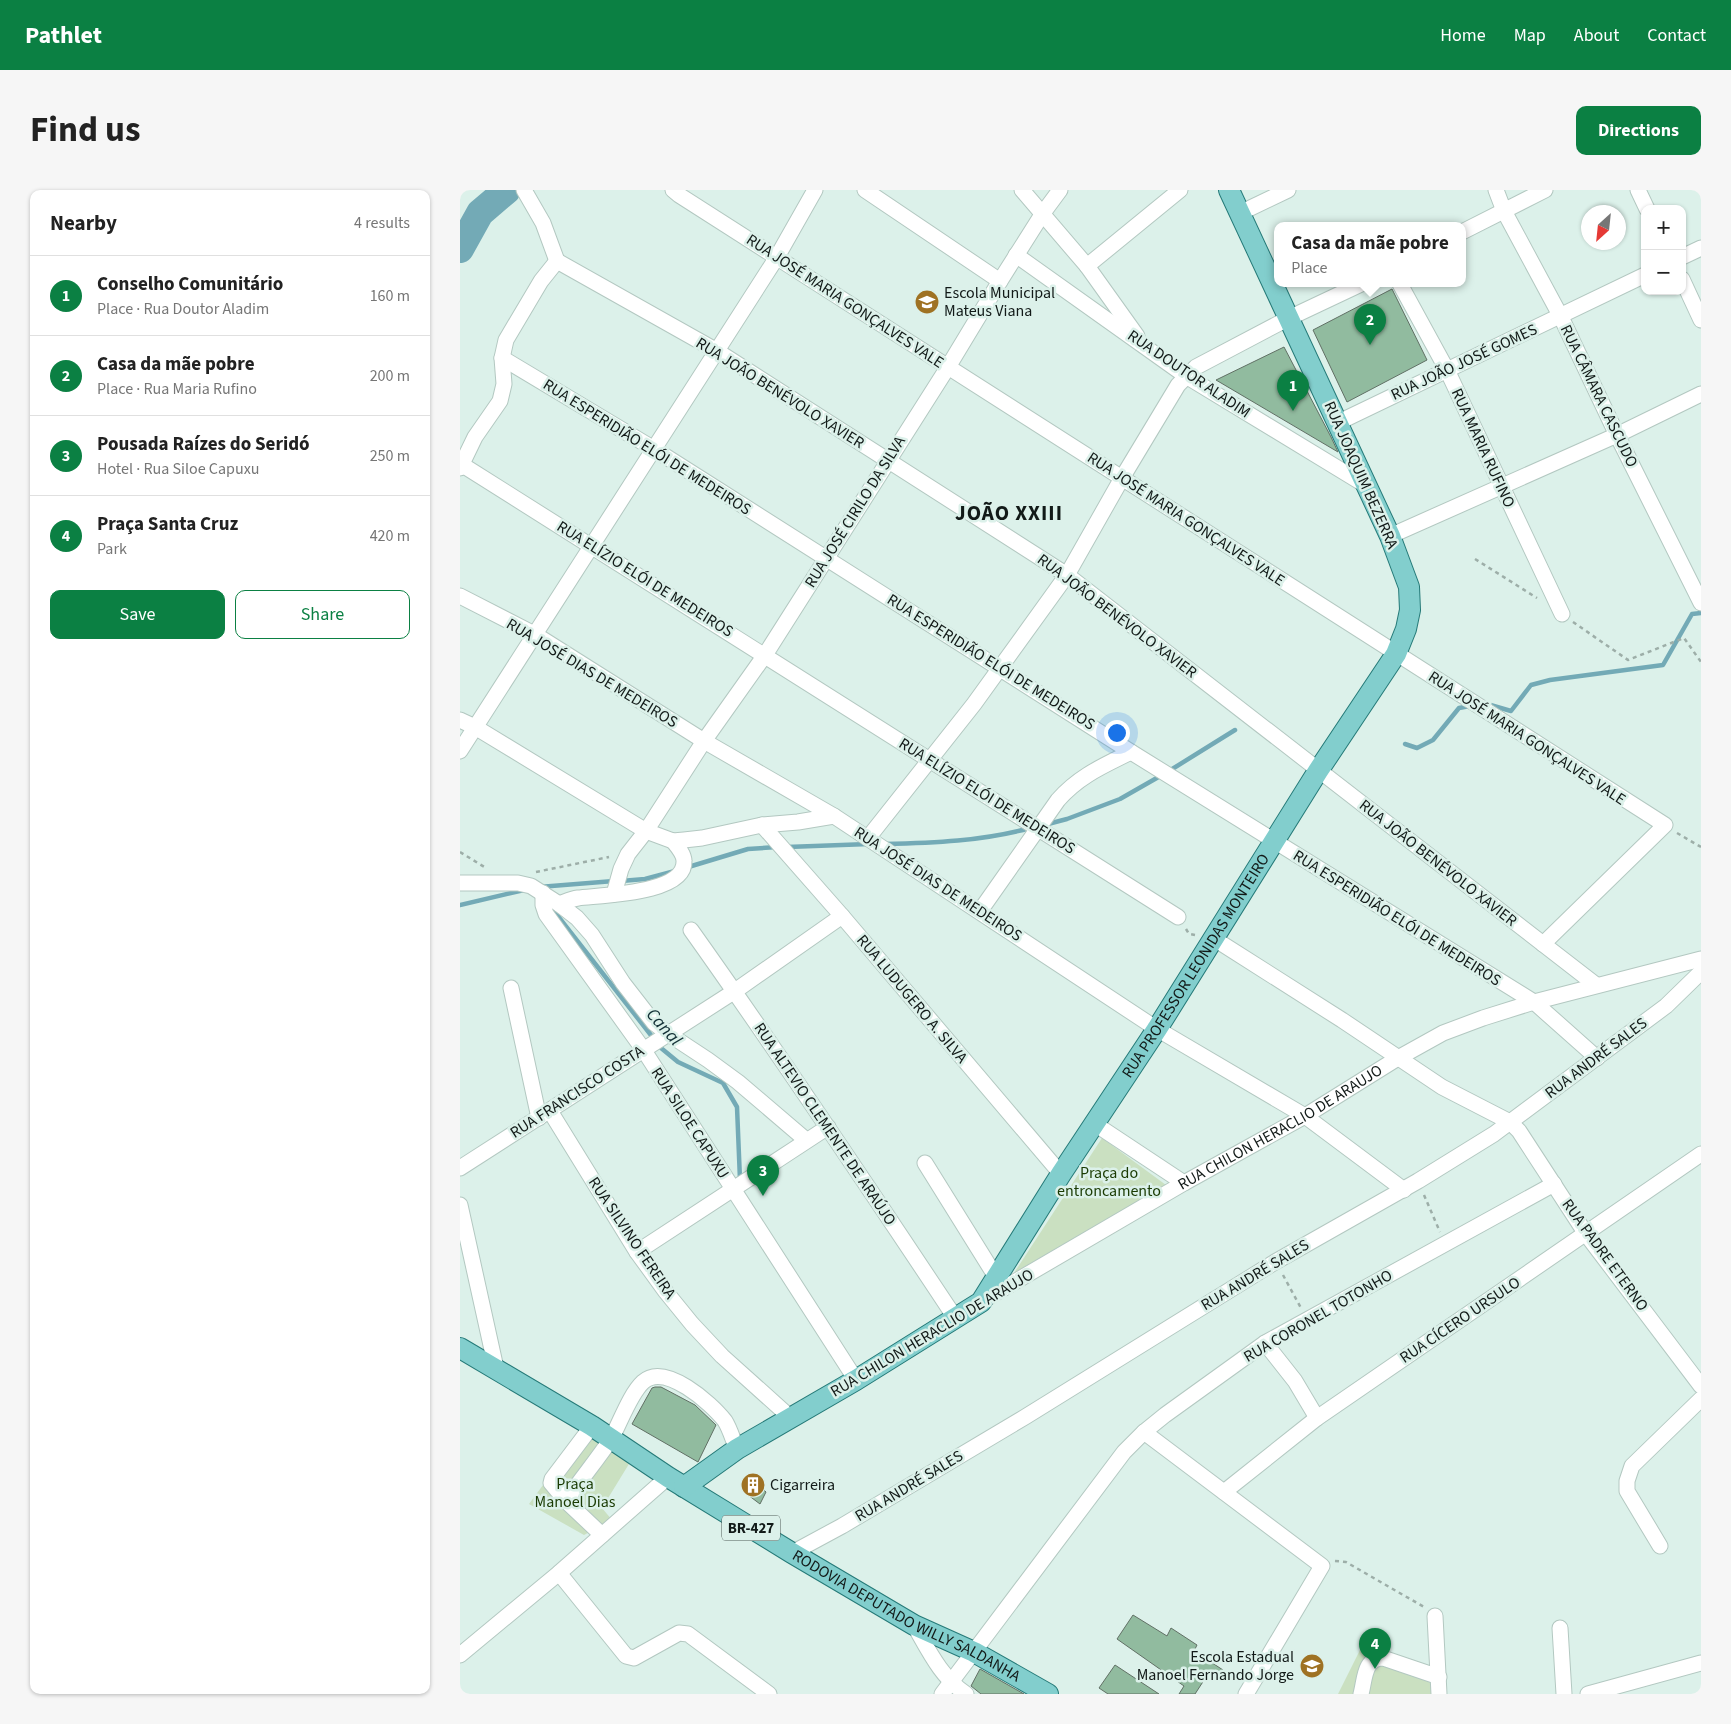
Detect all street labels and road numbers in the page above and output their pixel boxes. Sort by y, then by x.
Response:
street label: RUA JOSÉ MARIA GONÇALVES VALE [742,229,948,373]
street label: RUA JOÃO JOSÉ GOMES [1387,318,1541,406]
street label: RUA CÂMARA CASCUDO [1555,321,1643,471]
street label: RUA DOUTOR ALADIM [1123,325,1255,423]
street label: RUA JOÃO BENÉVOLO XAVIER [692,332,868,454]
street label: RUA ESPERIDIÃO ELÓI DE MEDEIROS [539,374,755,520]
street label: RUA MARIA RUFINO [1446,385,1520,511]
street label: RUA JOAQUIM BEZERRA [1319,398,1404,553]
street label: RUA JOSÉ CIRILO DA SILVA [799,432,911,592]
street label: RUA JOSÉ MARIA GONÇALVES VALE [1083,447,1289,591]
street label: RUA ELÍZIO ELÓI DE MEDEIROS [553,516,737,642]
street label: RUA JOÃO BENÉVOLO XAVIER [1033,549,1201,683]
street label: RUA ESPERIDIÃO ELÓI DE MEDEIROS [883,589,1099,735]
street label: RUA JOSÉ DIAS DE MEDEIROS [502,613,682,733]
street label: RUA JOSÉ MARIA GONÇALVES VALE [1424,666,1630,810]
street label: RUA ELÍZIO ELÓI DE MEDEIROS [895,733,1079,859]
street label: RUA JOÃO BENÉVOLO XAVIER [1354,794,1522,932]
street label: RUA JOSÉ DIAS DE MEDEIROS [850,821,1026,947]
street label: RUA ESPERIDIÃO ELÓI DE MEDEIROS [1289,845,1505,991]
street label: RUA PROFESSOR LEONIDAS MONTEIRO [1117,850,1275,1082]
street label: RUA LUDUGERO A. SILVA [852,930,973,1068]
street label: RUA ANDRÉ SALES [1540,1012,1652,1104]
street label: RUA ALTEVIO CLEMENTE DE ARAÚJO [749,1018,901,1230]
street label: RUA FRANCISCO COSTA [506,1040,648,1144]
street label: RUA CHILON HERACLIO DE ARAUJO [1174,1059,1387,1195]
street label: RUA SILOE CAPUXU [646,1063,734,1183]
street label: RUA SILVINO FEREIRA [583,1173,681,1304]
street label: RUA PADRE ETERNO [1557,1194,1653,1316]
street label: RUA ANDRÉ SALES [1197,1234,1313,1316]
street label: RUA CHILON HERACLIO DE ARAUJO [826,1264,1038,1402]
street label: RUA CORONEL TOTONHO [1240,1264,1396,1368]
street label: RUA CÍCERO URSULO [1395,1271,1525,1369]
street label: RUA ANDRÉ SALES [851,1445,967,1527]
road number: BR-427 [722,1516,780,1540]
street label: RODOVIA DEPUTADO WILLY SALDANHA [788,1545,1025,1687]

